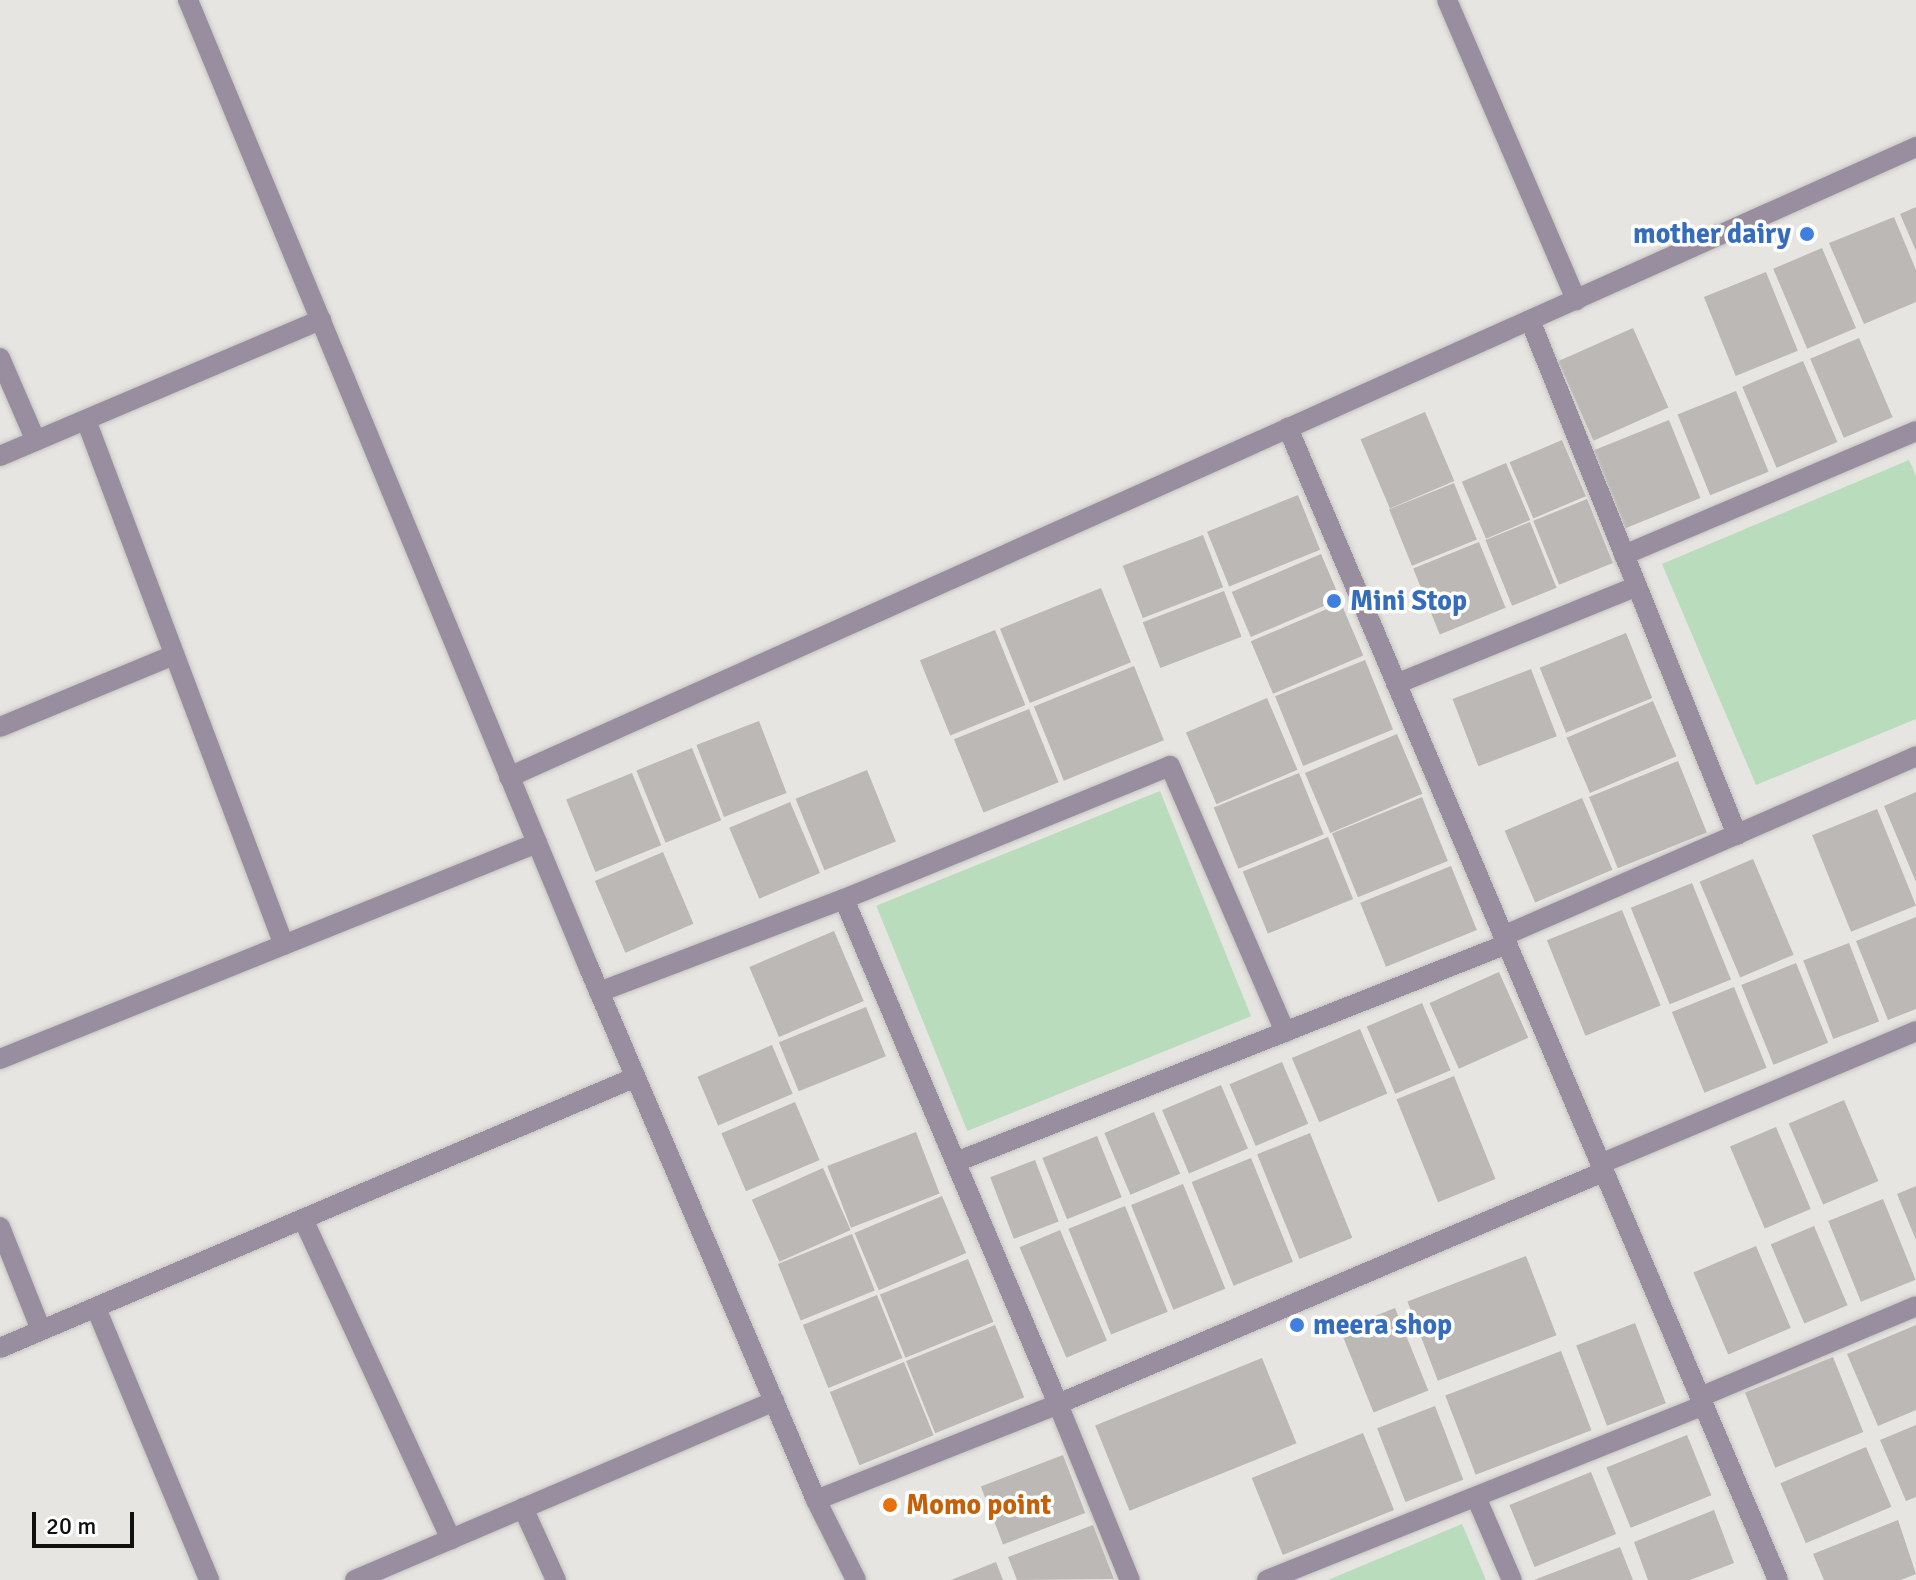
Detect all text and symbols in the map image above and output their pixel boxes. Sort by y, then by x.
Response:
place label: mother dairy [1633,217,1791,251]
marker: mother dairy [1798,225,1816,243]
place label: Mini Stop [1350,584,1467,618]
marker: Mini Stop [1325,592,1343,610]
place label: meera shop [1313,1308,1452,1342]
marker: meera shop [1288,1316,1306,1334]
place label: Momo point [906,1488,1051,1522]
scale bar [36,1496,138,1546]
marker: Momo point [881,1496,899,1514]
text: 20 m [46,1511,96,1541]

